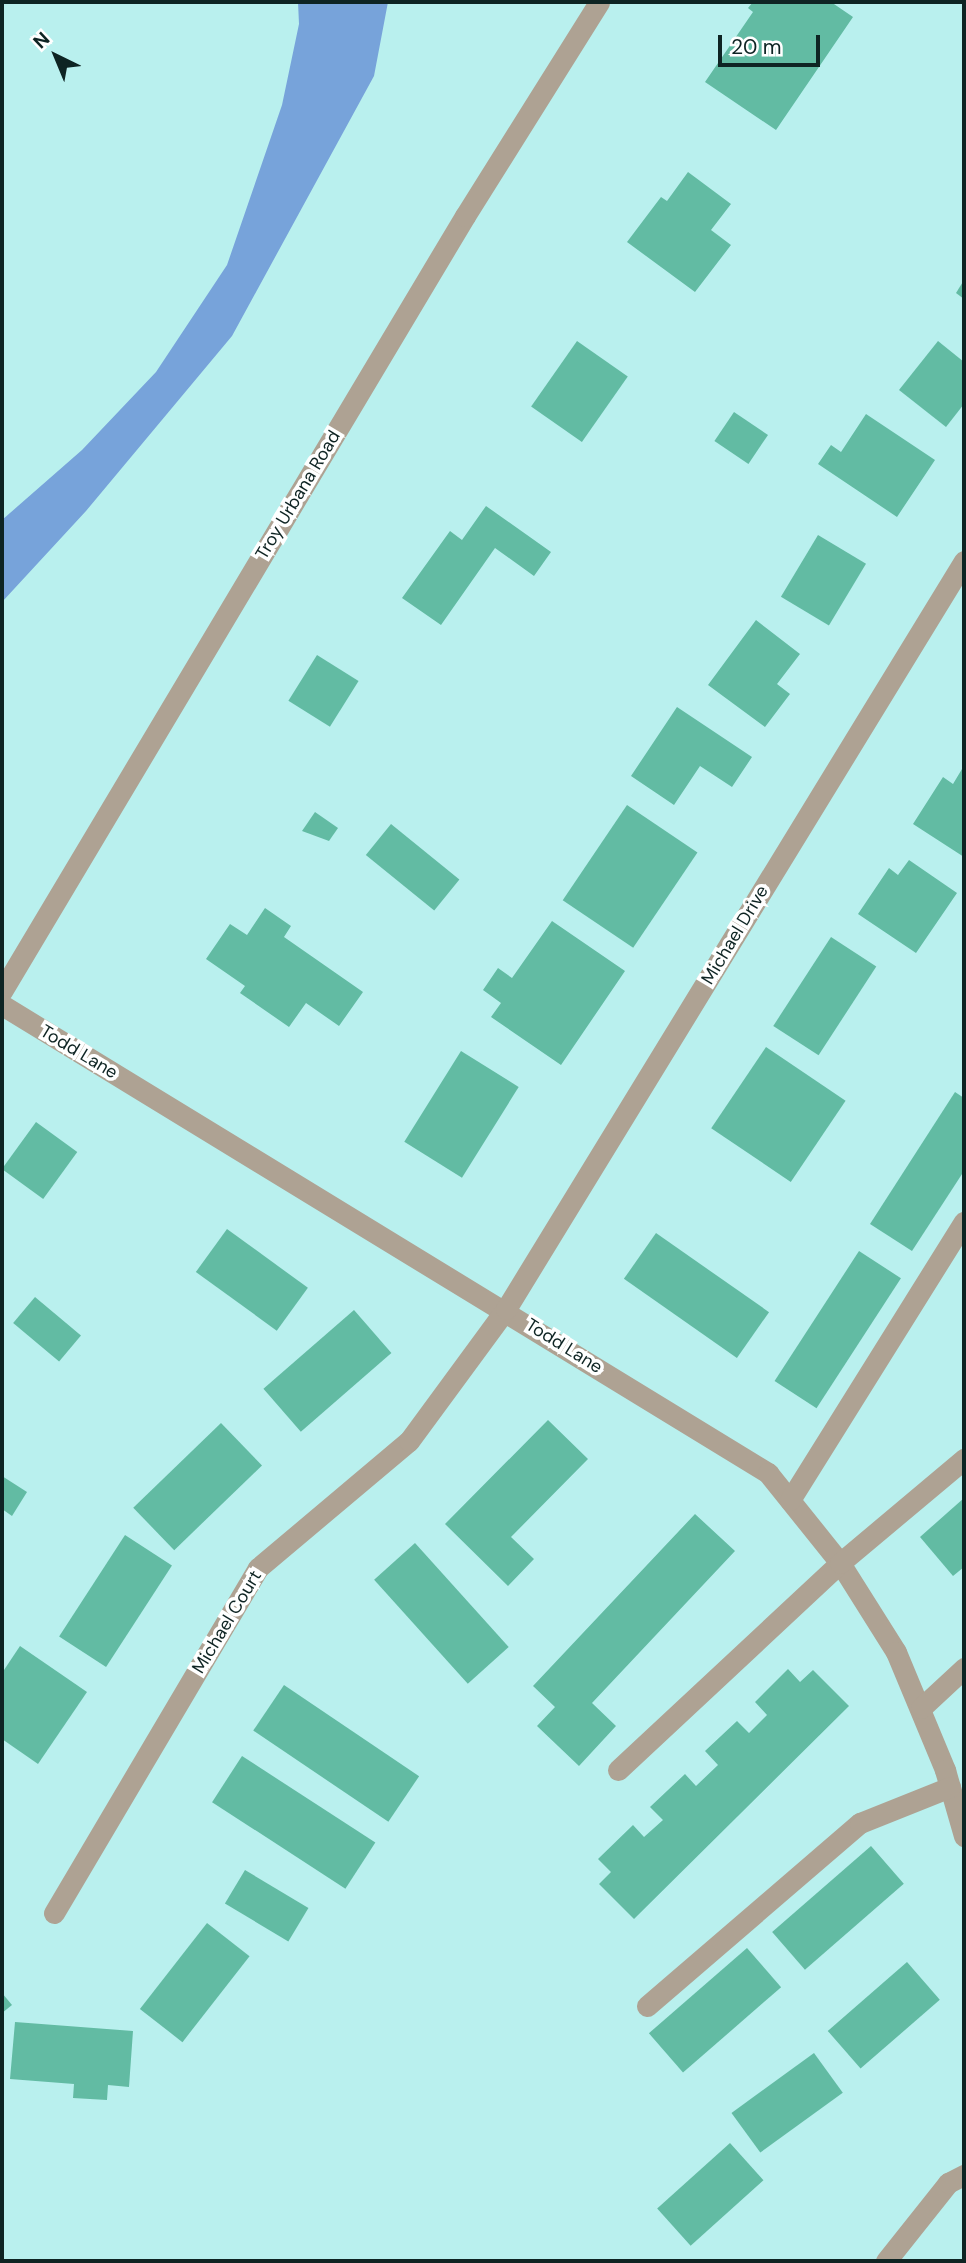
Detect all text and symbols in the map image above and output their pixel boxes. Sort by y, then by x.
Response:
north arrow [21,21,91,91]
scale bar [721,21,822,65]
text: N [28,26,55,54]
text: 20 m [731,33,782,61]
street label: Troy Urbana Road [251,427,345,563]
street label: Michael Drive [697,882,773,988]
street label: Todd Lane [36,1021,122,1083]
street label: Todd Lane [522,1314,606,1378]
street label: Michael Court [188,1566,266,1678]

